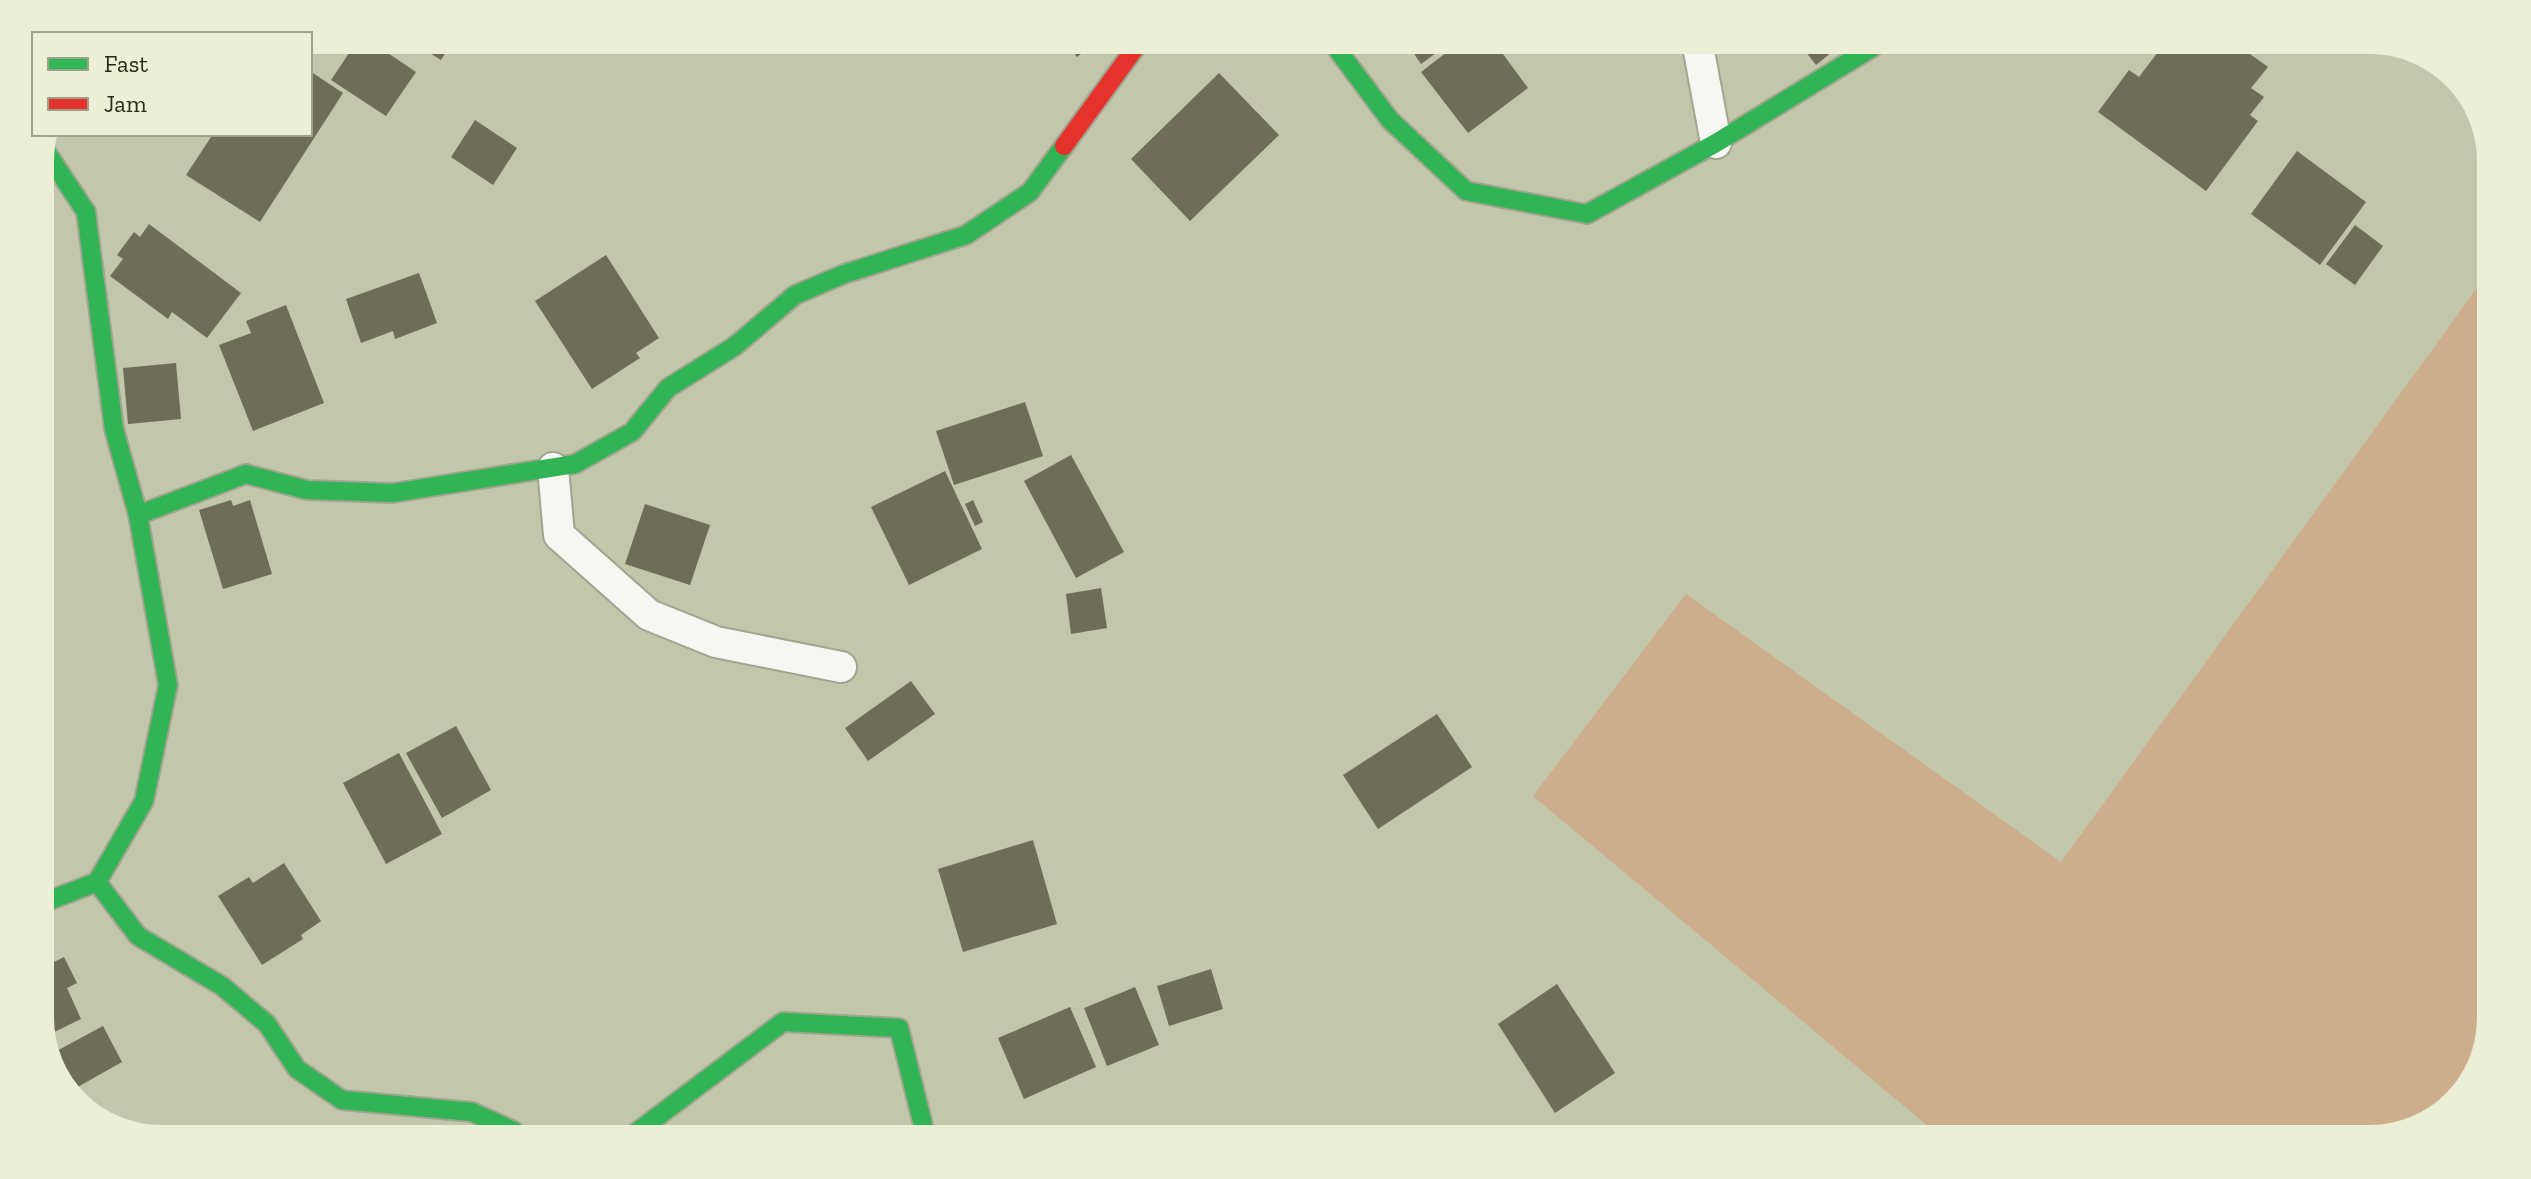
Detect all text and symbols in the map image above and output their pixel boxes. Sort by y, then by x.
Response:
legend [32,32,312,136]
text: Fast [104,49,148,78]
text: Jam [104,89,147,118]

